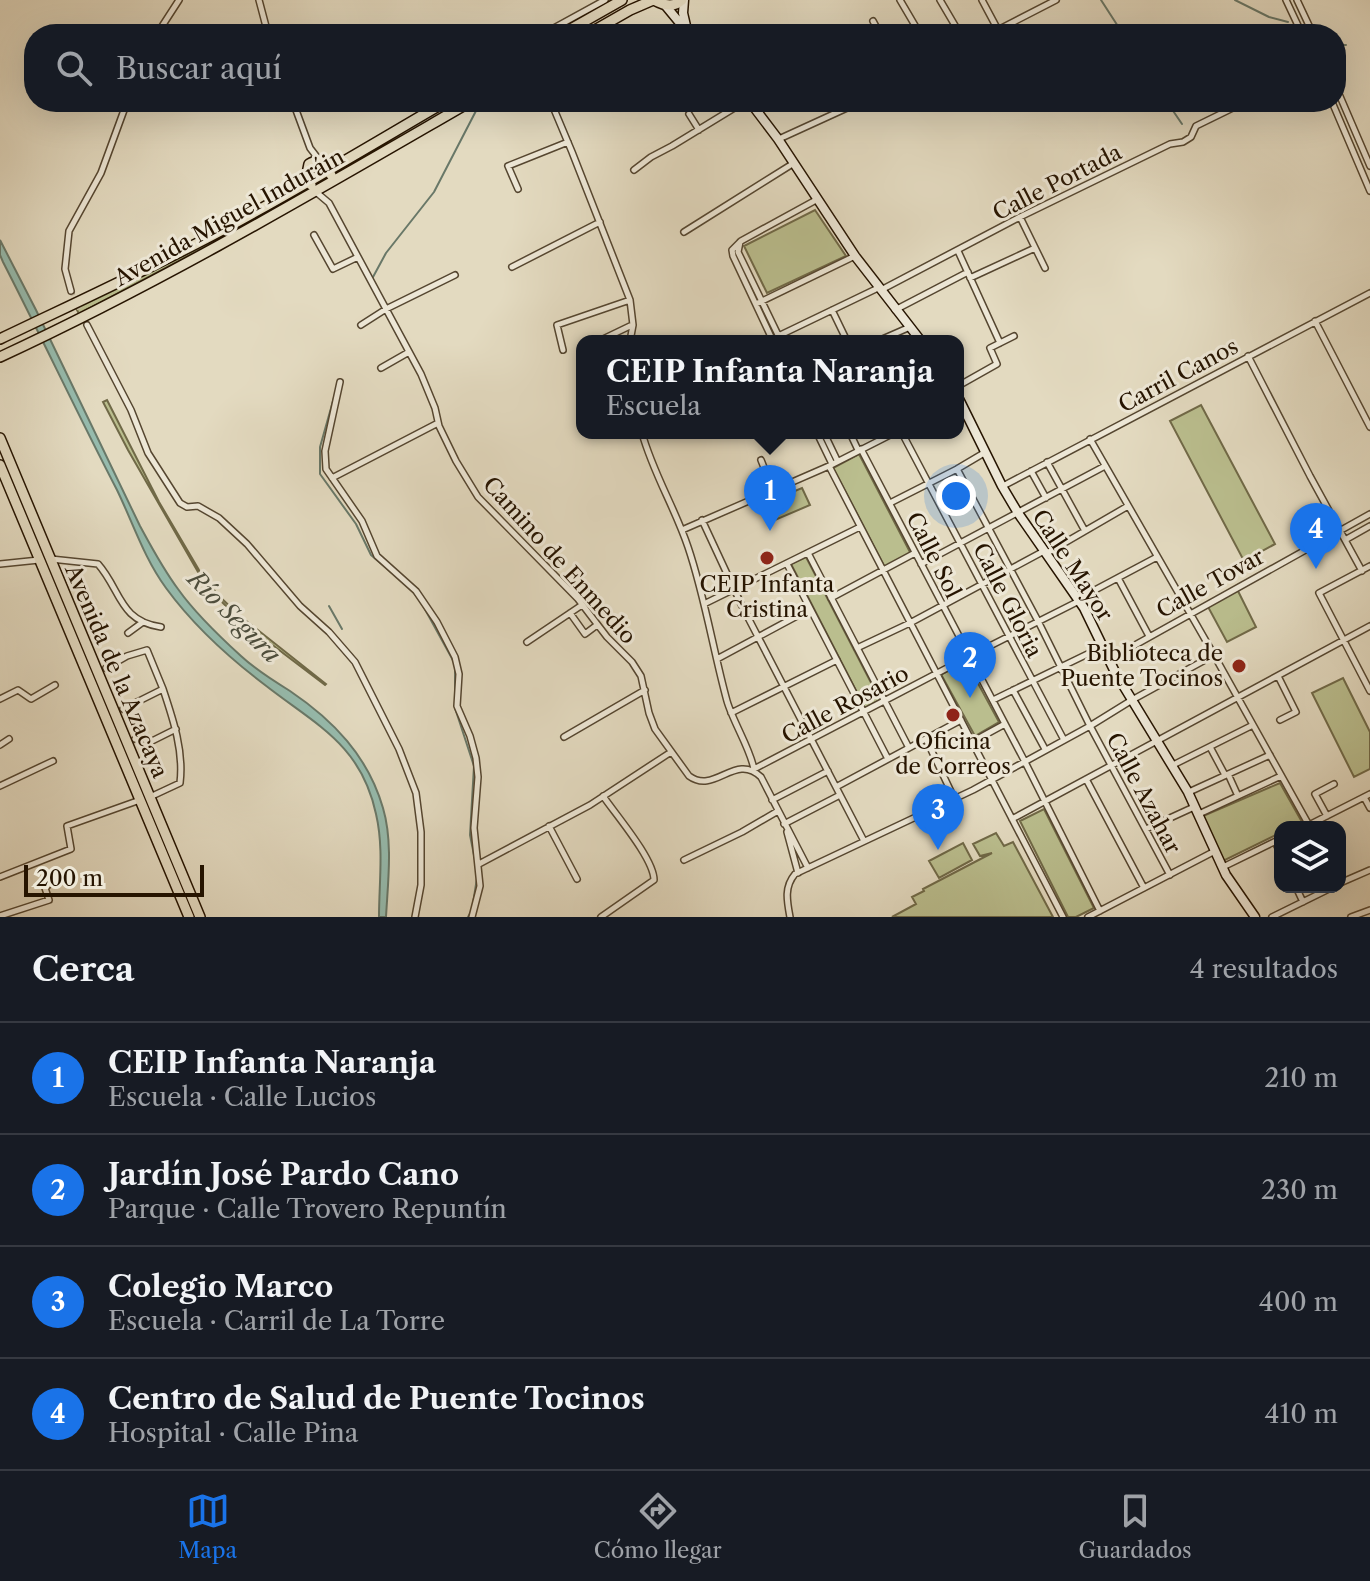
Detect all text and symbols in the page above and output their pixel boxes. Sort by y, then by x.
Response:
search box [24,24,1346,112]
icon: search [52,46,96,90]
text: Buscar aquí [116,50,282,87]
street label: Calle Portada [988,138,1126,226]
street label: Avenida Miguel Induráin [109,143,349,292]
street label: Carril Canos [1114,333,1243,418]
popup [576,335,964,439]
text: CEIP Infanta Naranja [606,353,934,390]
text: Escuela [606,390,701,422]
pin: 1 [744,465,796,531]
street label: Camino de Enmedio [477,471,642,650]
your location [936,476,976,516]
pin: 4 [1290,503,1342,569]
street label: Calle Mayor [1027,505,1119,626]
street label: Calle Sol [900,508,967,603]
street label: Calle Gloria [967,538,1048,662]
street label: Calle Tovar [1152,543,1269,624]
marker: CEIP Infanta Cristina [758,549,776,567]
street label: Avenida de la Azacaya [59,560,174,782]
water label: Río Segura [181,563,287,669]
place label: CEIP Infanta Cristina [700,571,835,623]
pin: 2 [944,632,996,698]
place label: Biblioteca de Puente Tocinos [1061,640,1223,692]
marker: Biblioteca de Puente Tocinos [1230,657,1248,675]
street label: Calle Rosario [777,660,913,749]
marker: Oficina de Correos [944,706,962,724]
place label: Oficina de Correos [895,728,1011,780]
street label: Calle Azahar [1100,728,1187,858]
pin: 3 [912,784,964,850]
map controls [1274,821,1346,893]
button: layers [1274,821,1346,893]
scale bar [24,861,204,897]
text: 200 m [36,865,103,892]
text: Cerca [32,948,134,990]
text: 4 resultados [1190,953,1338,985]
text: CEIP Infanta Naranja [108,1044,436,1081]
text: 1 [52,1062,64,1094]
text: 210 m [1265,1062,1338,1094]
text: Escuela · Calle Lucios [108,1081,376,1113]
text: Jardín José Pardo Cano [108,1156,459,1193]
text: 2 [50,1174,66,1206]
text: 230 m [1261,1174,1338,1206]
text: Parque · Calle Trovero Repuntín [108,1193,507,1225]
text: Colegio Marco [108,1268,333,1305]
text: 3 [51,1286,65,1318]
text: 400 m [1259,1286,1338,1318]
text: Escuela · Carril de La Torre [108,1305,445,1337]
text: Centro de Salud de Puente Tocinos [108,1380,645,1417]
text: 4 [50,1398,66,1430]
text: 410 m [1264,1398,1338,1430]
text: Hospital · Calle Pina [108,1417,358,1449]
tab: Mapa [178,1489,237,1564]
tab: Cómo llegar [594,1489,722,1564]
tab: Guardados [1078,1489,1192,1564]

